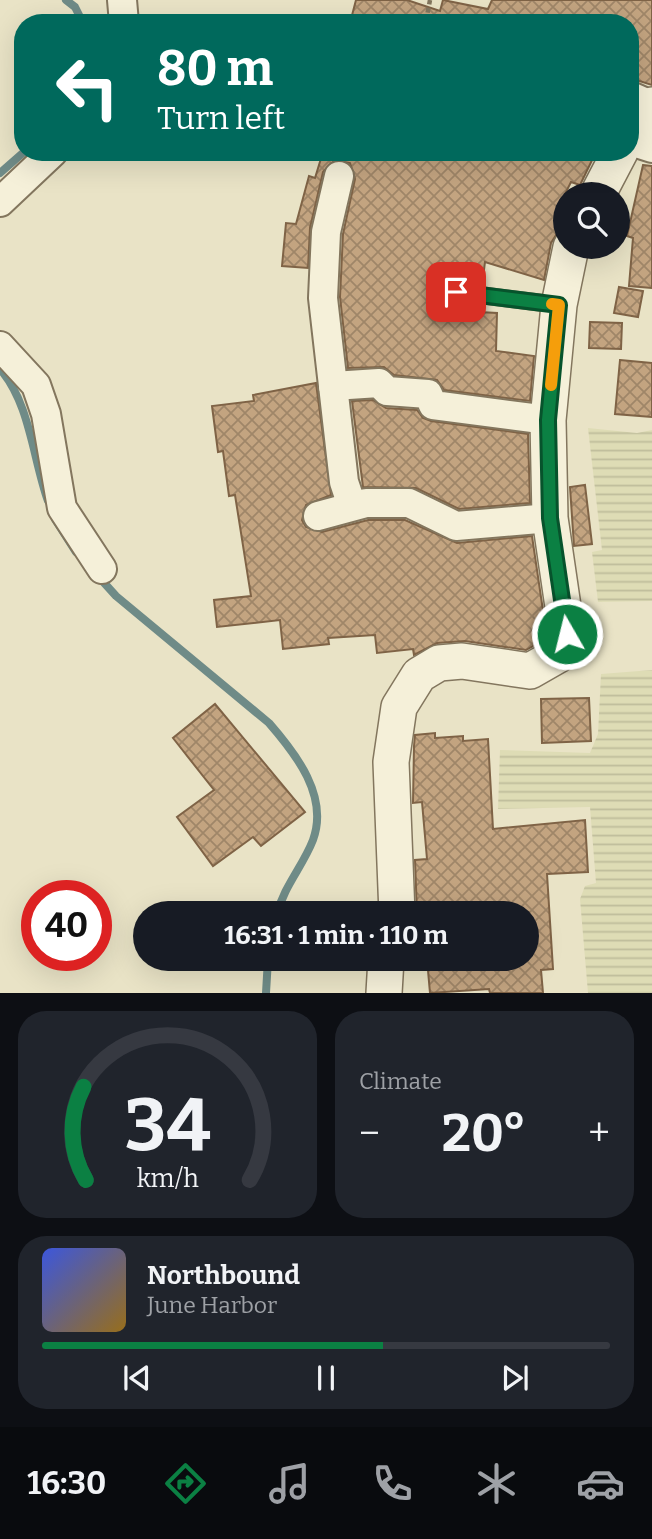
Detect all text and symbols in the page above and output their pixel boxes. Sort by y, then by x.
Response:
text: 80 m [157,39,273,98]
icon: left [42,42,133,133]
text: Turn left [157,99,285,137]
map controls [553,182,630,259]
button: search [553,182,630,259]
pin [426,262,486,322]
icon: arrive [437,273,475,311]
position arrow [530,597,604,671]
speed limit sign: 40 [21,880,112,971]
text: 16:31 · 1 min · 110 m [224,920,448,951]
text: Climate [359,1067,442,1095]
text: 34 [124,1083,211,1170]
text: 20° [442,1102,526,1165]
text: − [359,1110,380,1156]
text: + [588,1110,610,1156]
text: km/h [137,1164,199,1194]
text: Northbound [147,1260,300,1291]
text: June Harbor [147,1291,277,1319]
icon: previous [118,1359,156,1397]
icon: pause [307,1359,345,1397]
icon: next [496,1359,534,1397]
icon: directions [161,1459,210,1508]
icon: music [265,1459,314,1508]
icon: phone [368,1459,417,1508]
icon: climate [472,1459,521,1508]
icon: car [576,1459,625,1508]
text: 16:30 [27,1464,106,1502]

